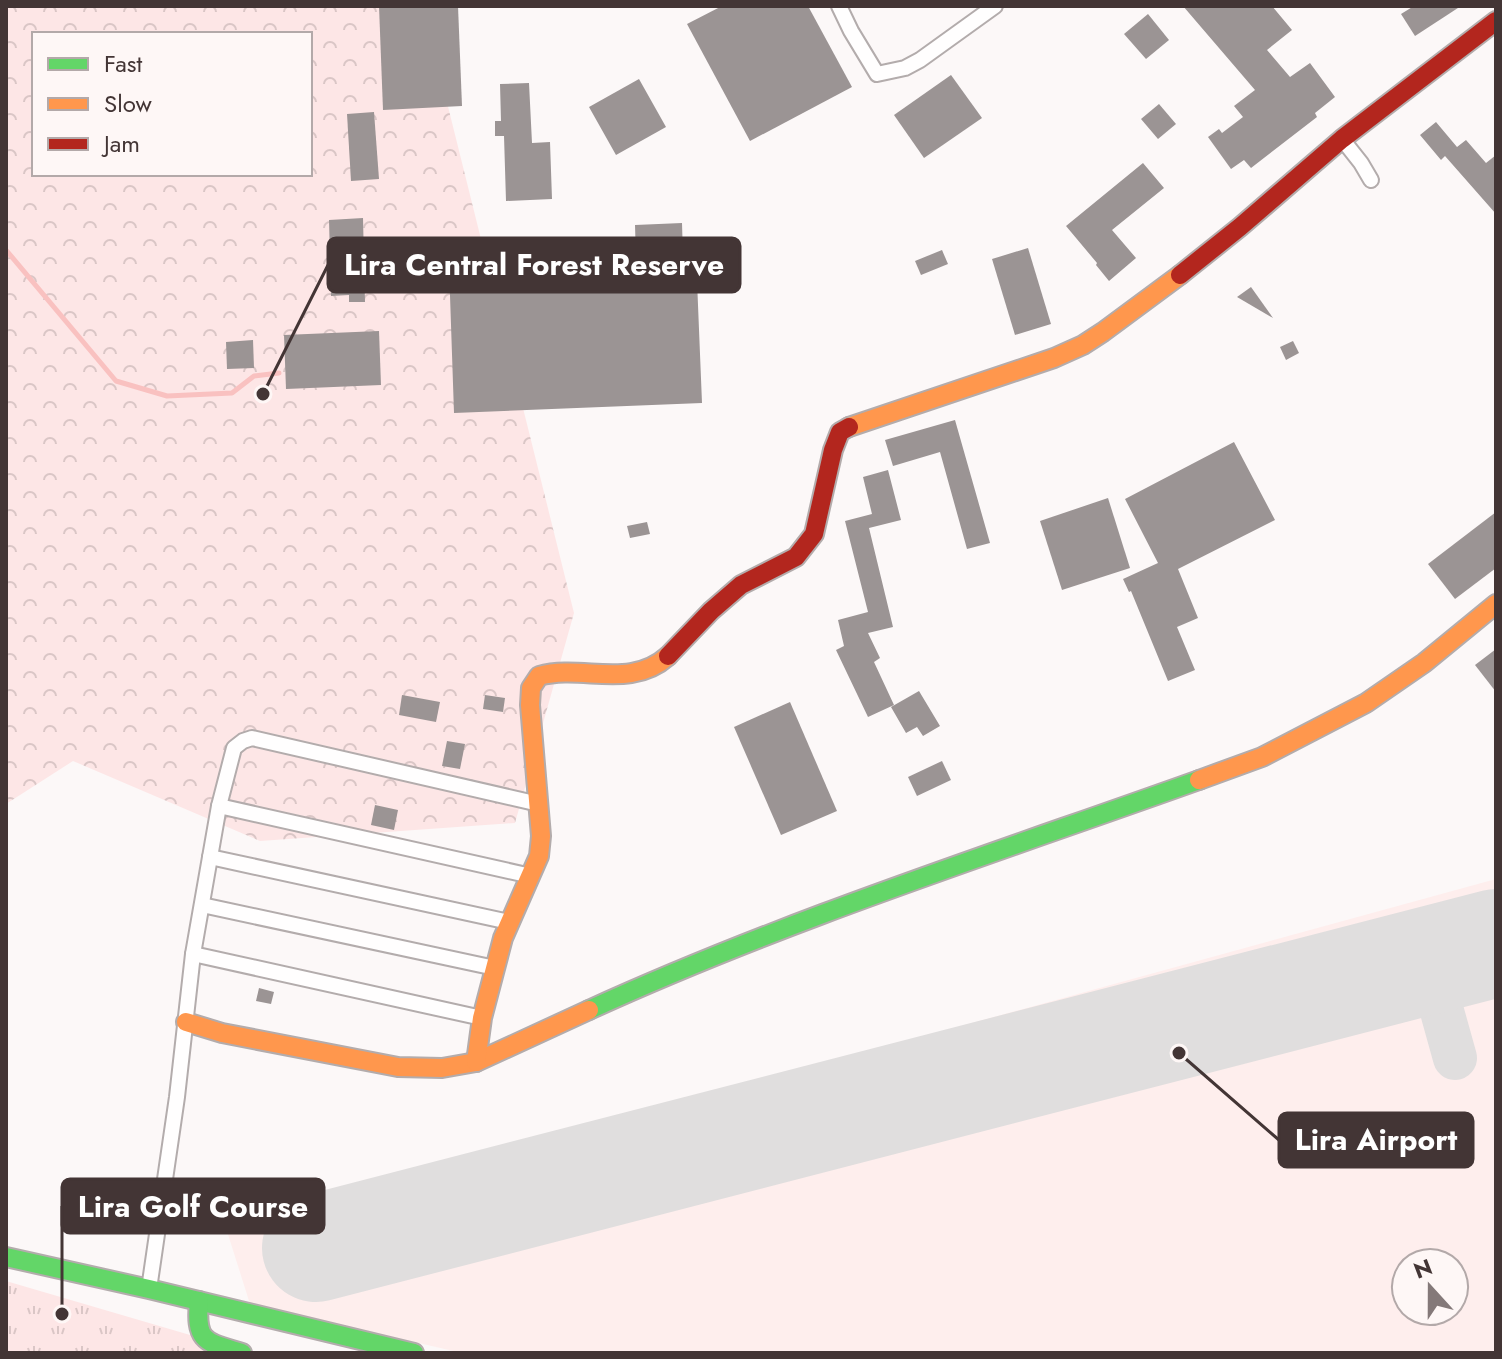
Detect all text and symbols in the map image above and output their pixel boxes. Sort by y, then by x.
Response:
legend [32,32,312,176]
text: Fast [104,46,142,81]
text: Slow [104,86,152,121]
text: Jam [101,126,140,161]
callout: Lira Central Forest Reserve [328,238,740,292]
text: Lira Central Forest Reserve [344,243,724,286]
callout: Lira Airport [1279,1113,1473,1167]
text: Lira Airport [1295,1118,1458,1161]
callout: Lira Golf Course [62,1179,324,1233]
text: Lira Golf Course [78,1185,308,1228]
north arrow [1390,1247,1470,1327]
text: N [1409,1250,1437,1286]

